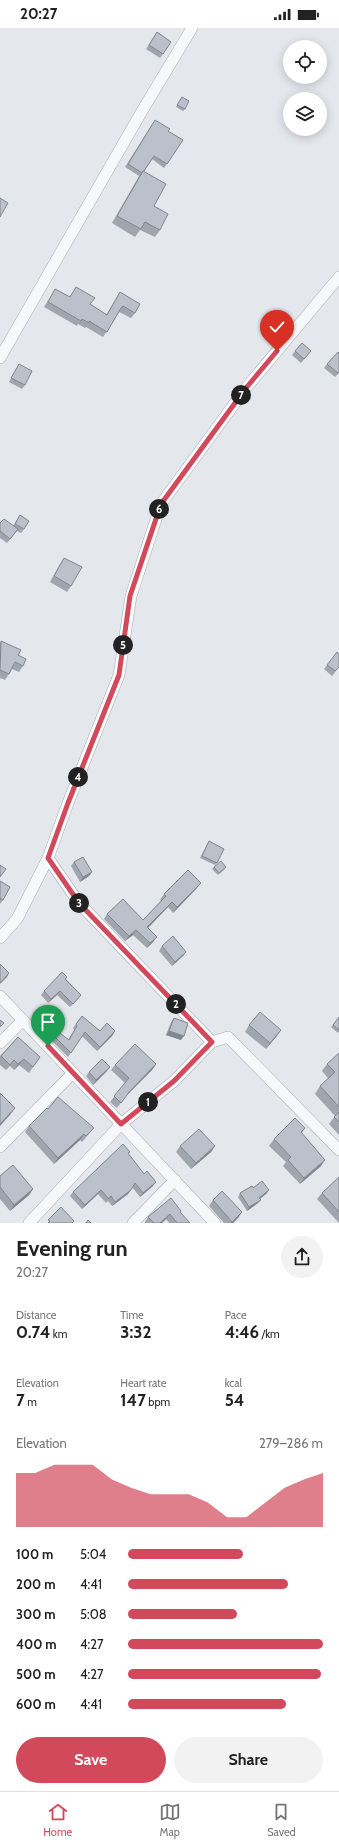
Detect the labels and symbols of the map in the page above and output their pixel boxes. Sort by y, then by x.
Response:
pin [260,310,294,351]
pin: 7 [231,385,251,405]
pin: 6 [149,499,169,519]
pin: 5 [113,635,133,655]
pin: 4 [68,767,88,787]
pin: 3 [69,893,89,913]
pin: 2 [166,994,186,1014]
pin [31,1005,65,1046]
pin: 1 [138,1092,158,1112]

